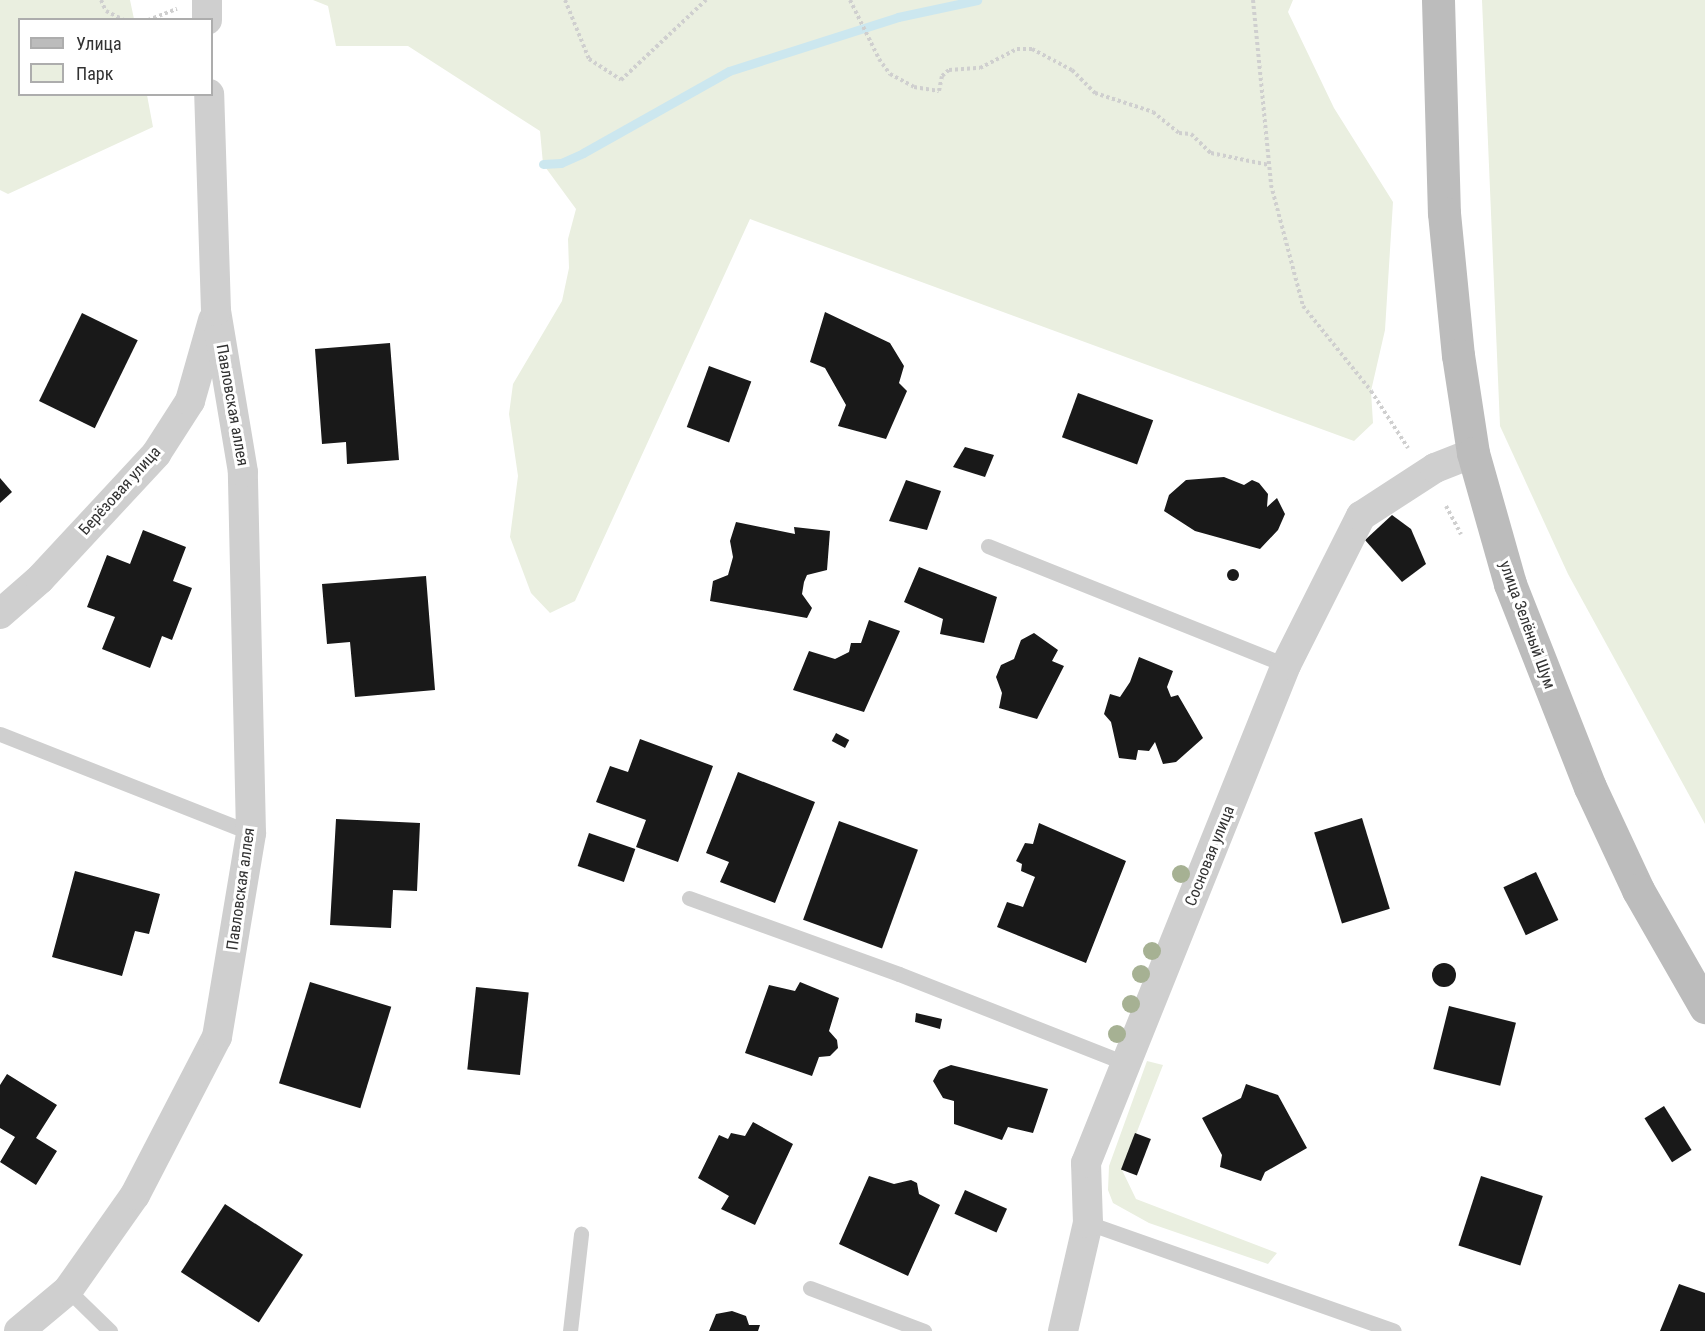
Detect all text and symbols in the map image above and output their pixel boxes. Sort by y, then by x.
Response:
legend [18,18,213,96]
text: Улица [76,33,122,54]
text: Парк [76,63,113,84]
street label: Павловская аллея [212,343,252,467]
street label: Берёзовая улица [75,443,165,539]
street label: улица Зелёный Шум [1495,558,1559,692]
street label: Сосновая улица [1181,803,1239,909]
street label: Павловская аллея [223,827,259,951]

